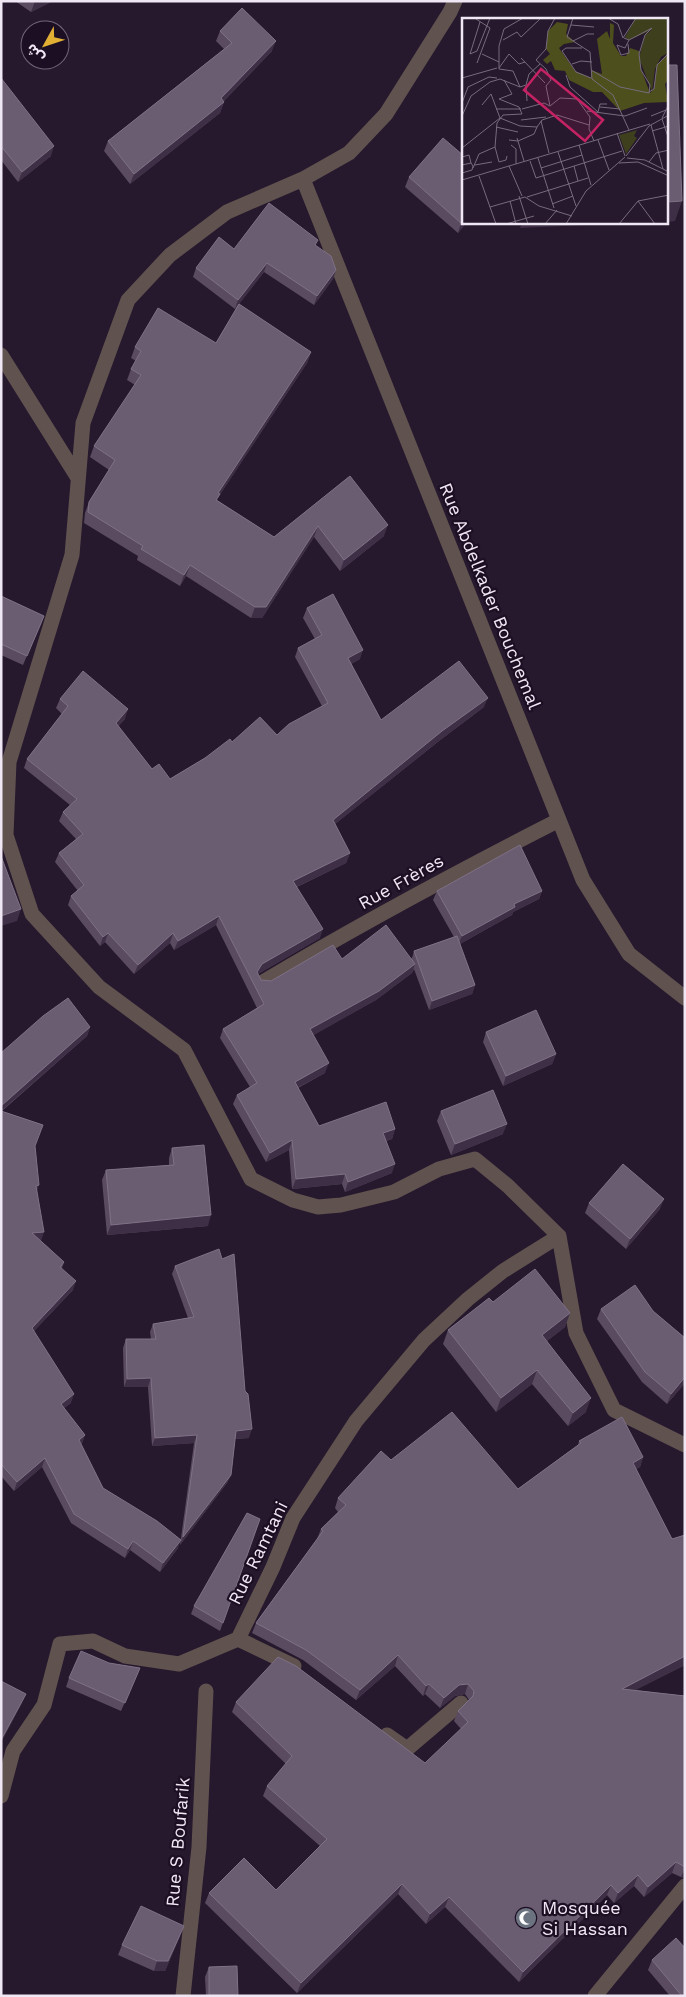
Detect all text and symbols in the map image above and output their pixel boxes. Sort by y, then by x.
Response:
inset map [462,18,668,224]
north arrow [20,20,70,70]
text: ش [23,41,47,66]
street label: Rue Abdelkader Bouchemal [435,480,546,712]
street label: Rue Frères [355,850,447,914]
street label: Rue Ramtani [224,1498,292,1608]
street label: Rue S Boufarik [161,1776,194,1908]
place label: Mosquée Si Hassan [542,1897,628,1939]
mosque icon: Mosquée Si Hassan [514,1906,538,1930]

